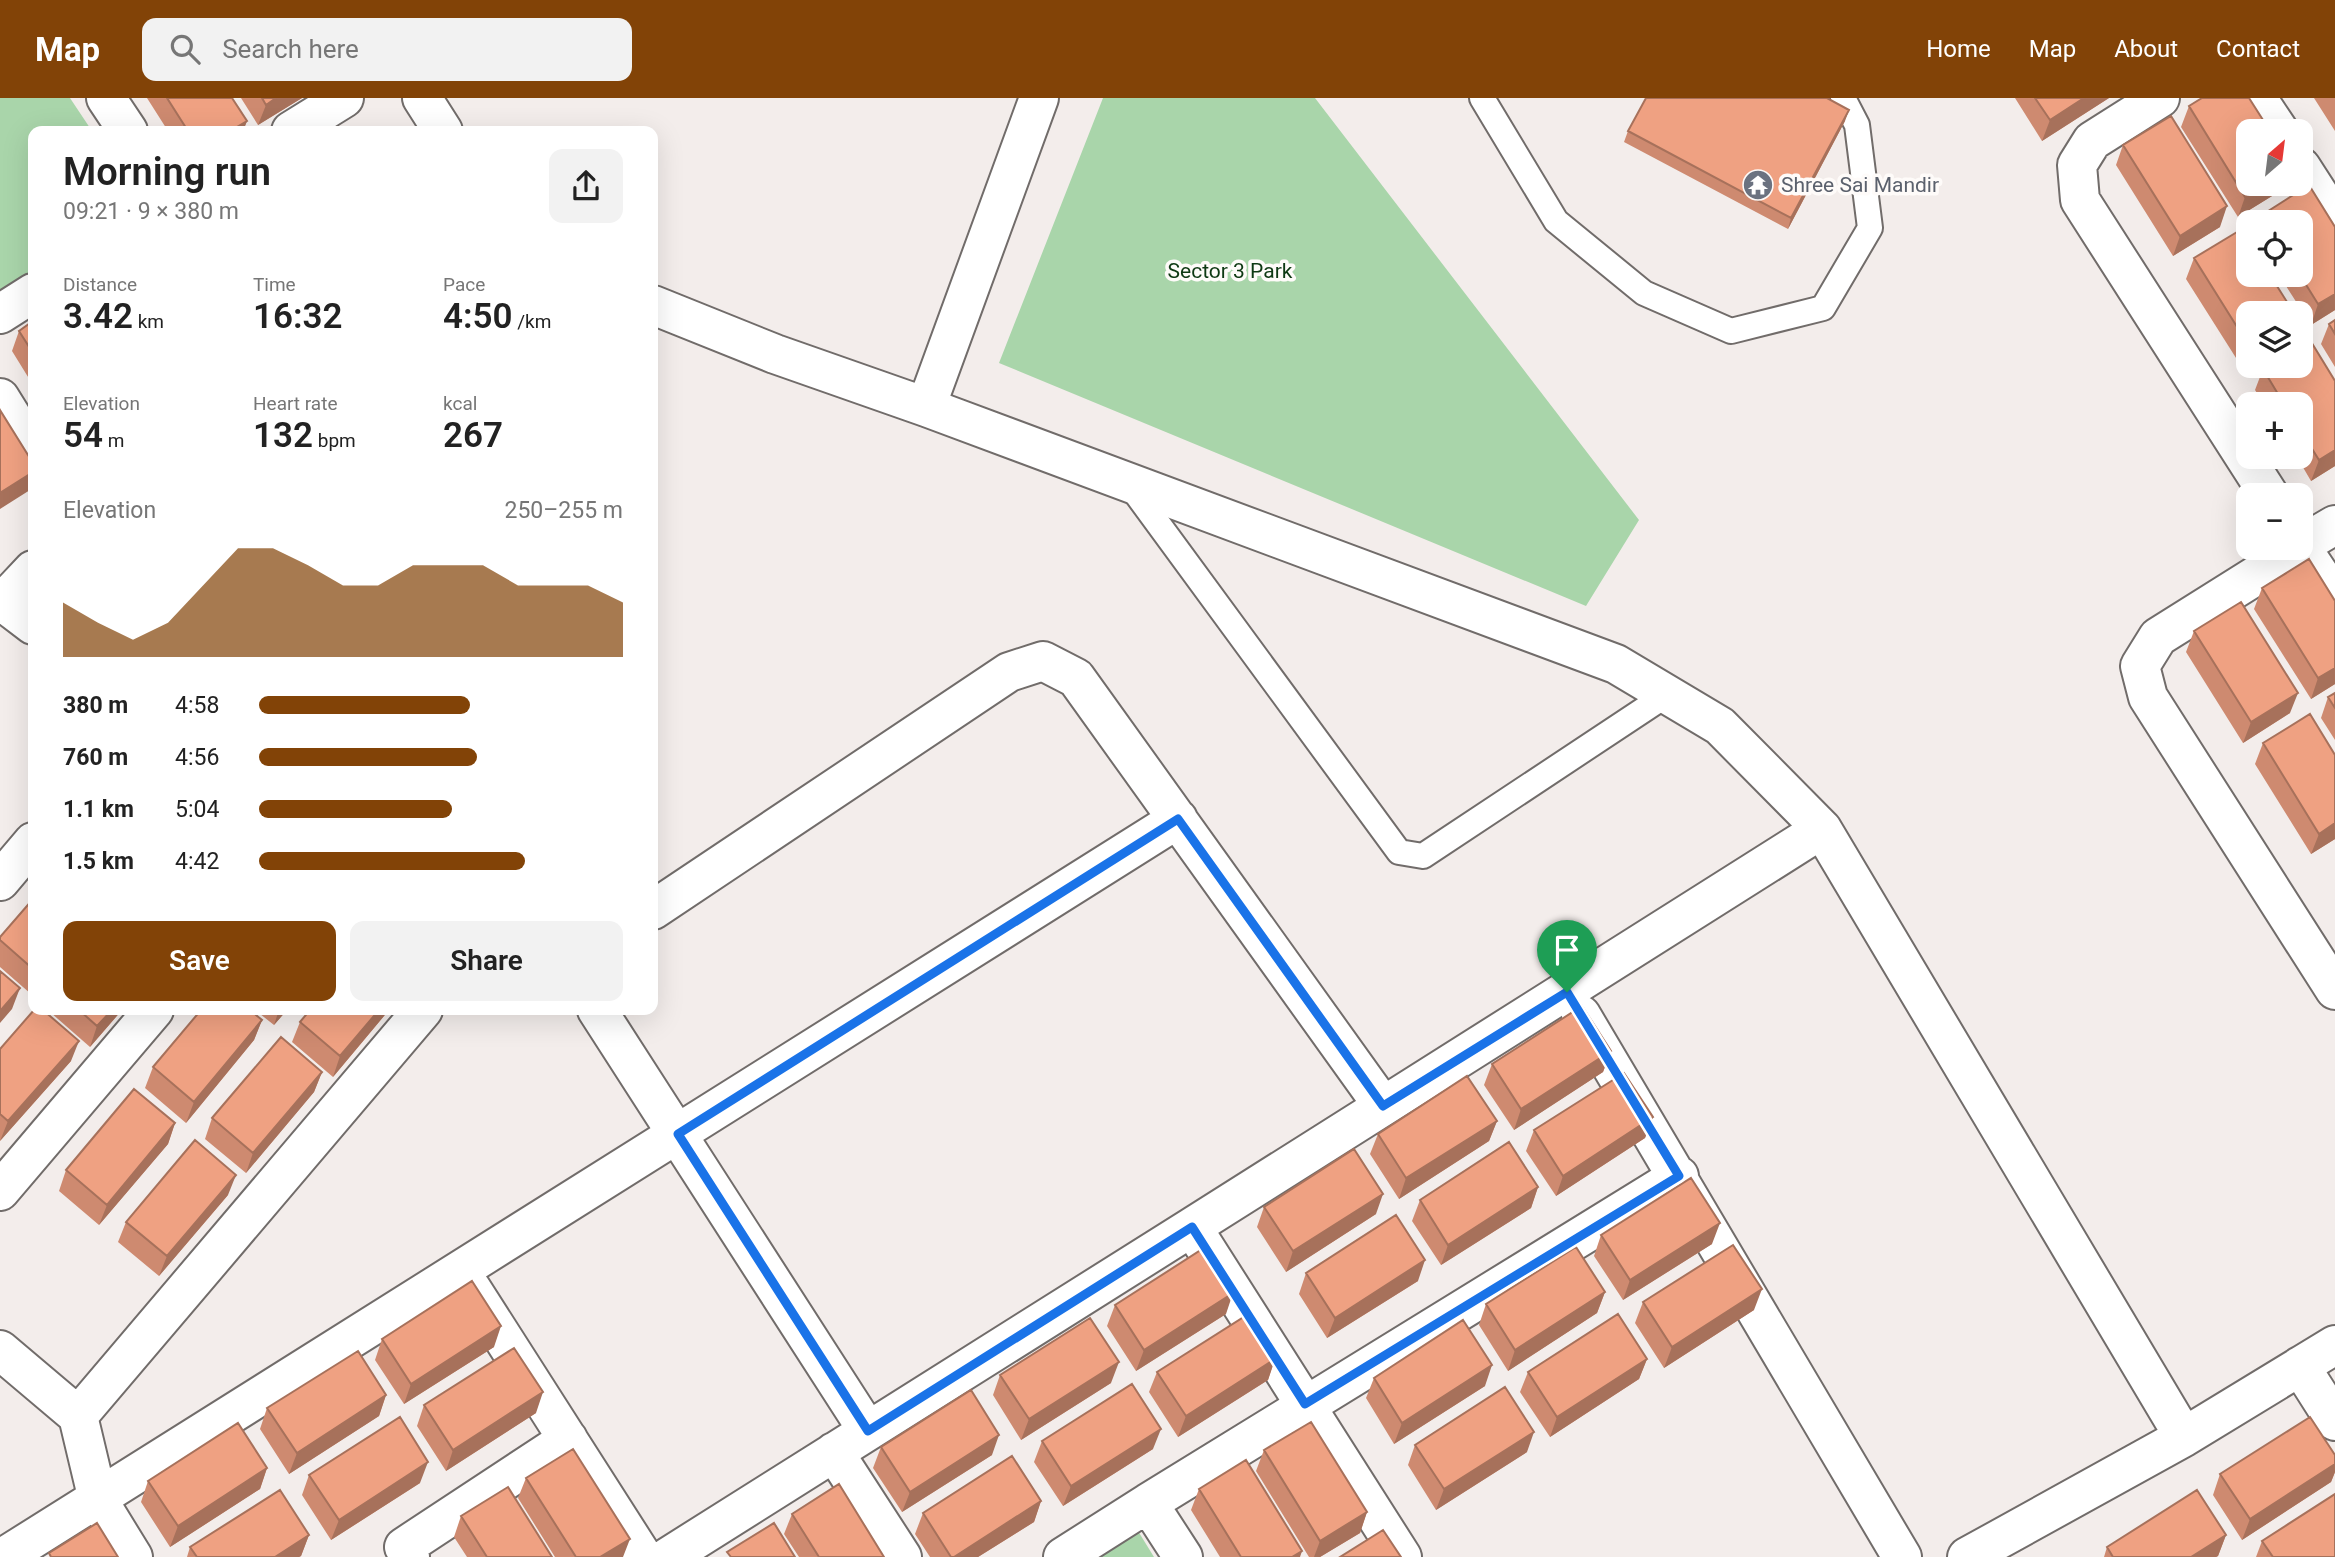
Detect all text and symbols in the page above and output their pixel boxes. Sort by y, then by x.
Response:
search box [142,18,632,81]
text: Map [35,30,100,69]
icon: search [166,30,204,68]
text: Search here [222,34,359,64]
text: Home [1926,35,1991,63]
text: Map [2029,35,2076,63]
text: About [2114,35,2178,63]
text: Contact [2216,35,2300,63]
north arrow [2236,119,2314,196]
map controls [2236,119,2313,560]
button: share [549,149,623,223]
text: Morning run [63,150,271,194]
temple icon: Shree Sai Mandir [1741,168,1775,202]
place label: Shree Sai Mandir [1781,173,1939,197]
text: 09:21 · 9 × 380 m [63,198,239,225]
button: locate [2236,210,2313,287]
park label: Sector 3 Park [1168,259,1293,283]
text: Distance [63,273,137,296]
text: Time [253,273,296,296]
text: Pace [443,273,485,296]
text: 3.42 [63,296,133,337]
text: 16:32 [253,296,343,337]
text: 4:50 [443,296,513,337]
button: layers [2236,301,2313,378]
text: km [133,310,164,333]
text: /km [513,310,551,333]
text: Elevation [63,392,140,415]
text: Heart rate [253,392,338,415]
text: kcal [443,392,477,415]
button: + [2236,392,2313,469]
text: 54 [63,415,103,456]
text: 132 [253,415,313,456]
text: 267 [443,415,503,456]
text: m [103,429,124,452]
text: bpm [313,429,356,452]
button: − [2236,483,2313,560]
text: Elevation [63,497,156,524]
text: 250–255 m [504,497,623,524]
text: 380 m [63,692,128,719]
text: 4:58 [175,692,219,719]
text: 760 m [63,744,128,771]
text: 4:56 [175,744,219,771]
text: 1.1 km [63,796,134,823]
text: 5:04 [175,796,219,823]
text: 1.5 km [63,848,134,875]
text: 4:42 [175,848,219,875]
pin [1537,920,1597,992]
button: Save [63,921,336,1001]
button: Share [350,921,623,1001]
icon: arrive [1548,931,1586,969]

